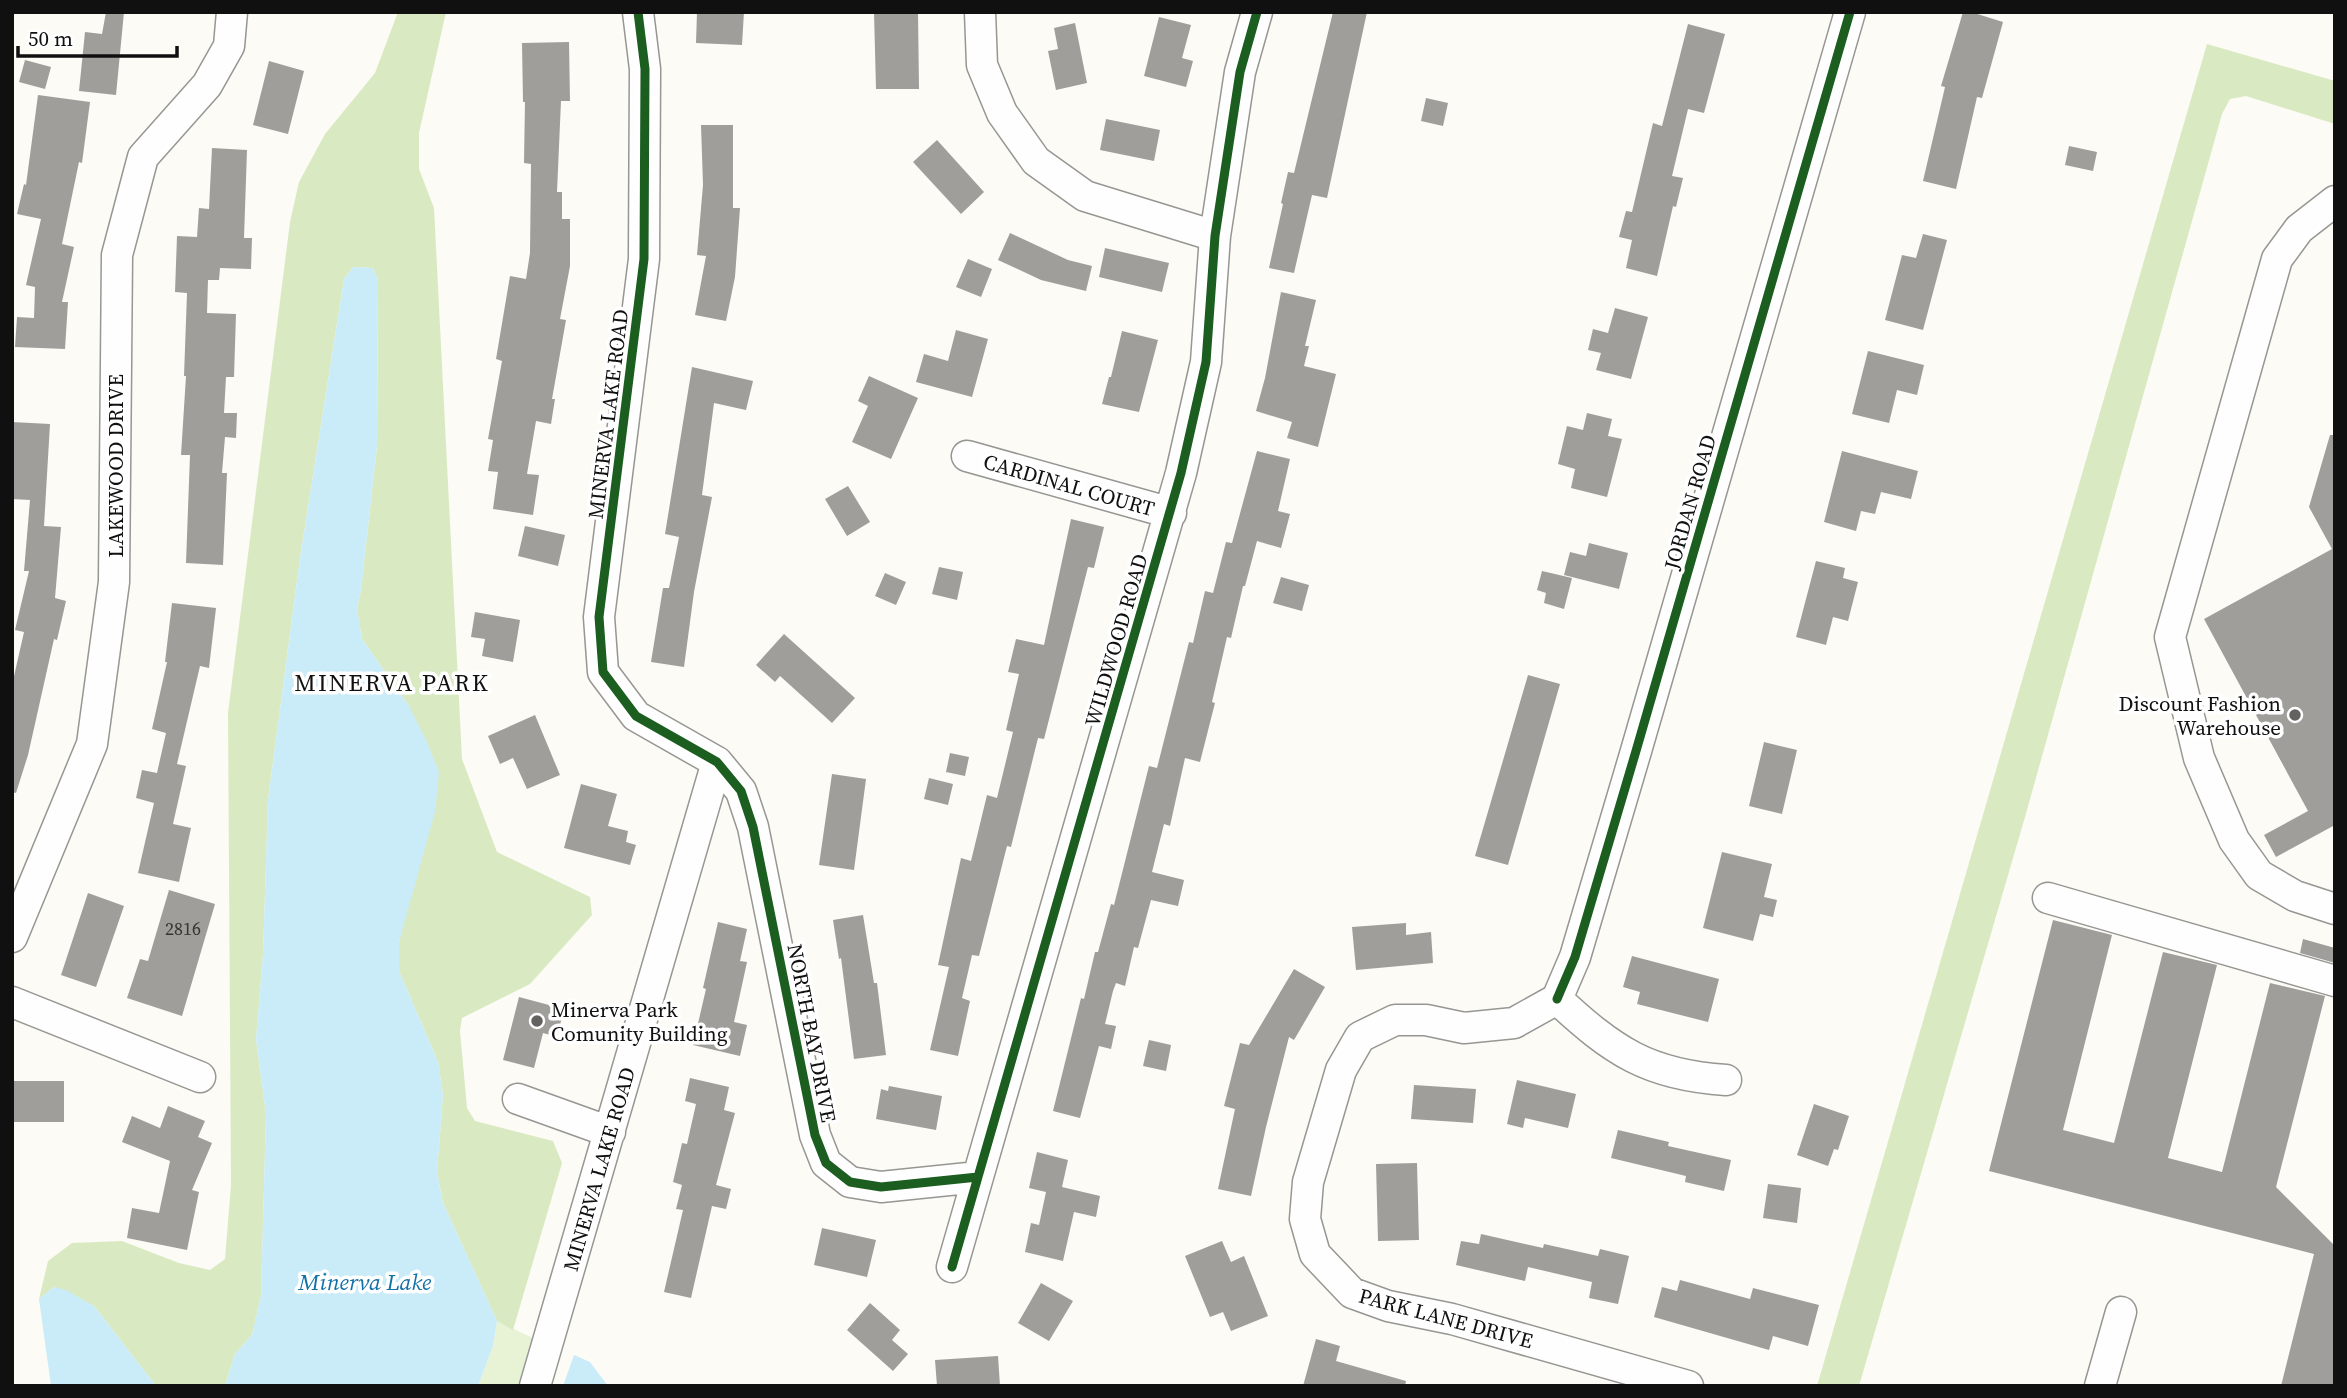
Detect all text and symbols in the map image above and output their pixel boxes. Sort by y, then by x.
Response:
scale bar [18,14,177,58]
text: 50 m [28,24,73,53]
street label: MINERVA LAKE ROAD [581,307,635,521]
street label: LAKEWOOD DRIVE [101,374,130,558]
street label: JORDAN ROAD [1657,431,1723,574]
street label: CARDINAL COURT [980,447,1158,523]
street label: WILDWOOD ROAD [1077,550,1155,730]
district label: MINERVA PARK [294,666,490,699]
place label: Discount Fashion Warehouse [2119,689,2281,742]
marker: Discount Fashion Warehouse [2287,707,2303,723]
house number: 2816 [165,916,201,941]
street label: NORTH BAY DRIVE [780,941,844,1125]
place label: Minerva Park Comunity Building [551,995,728,1048]
marker: Minerva Park Comunity Building [529,1013,545,1029]
street label: MINERVA LAKE ROAD [556,1063,642,1275]
water label: Minerva Lake [298,1266,432,1298]
street label: PARK LANE DRIVE [1356,1281,1536,1355]

